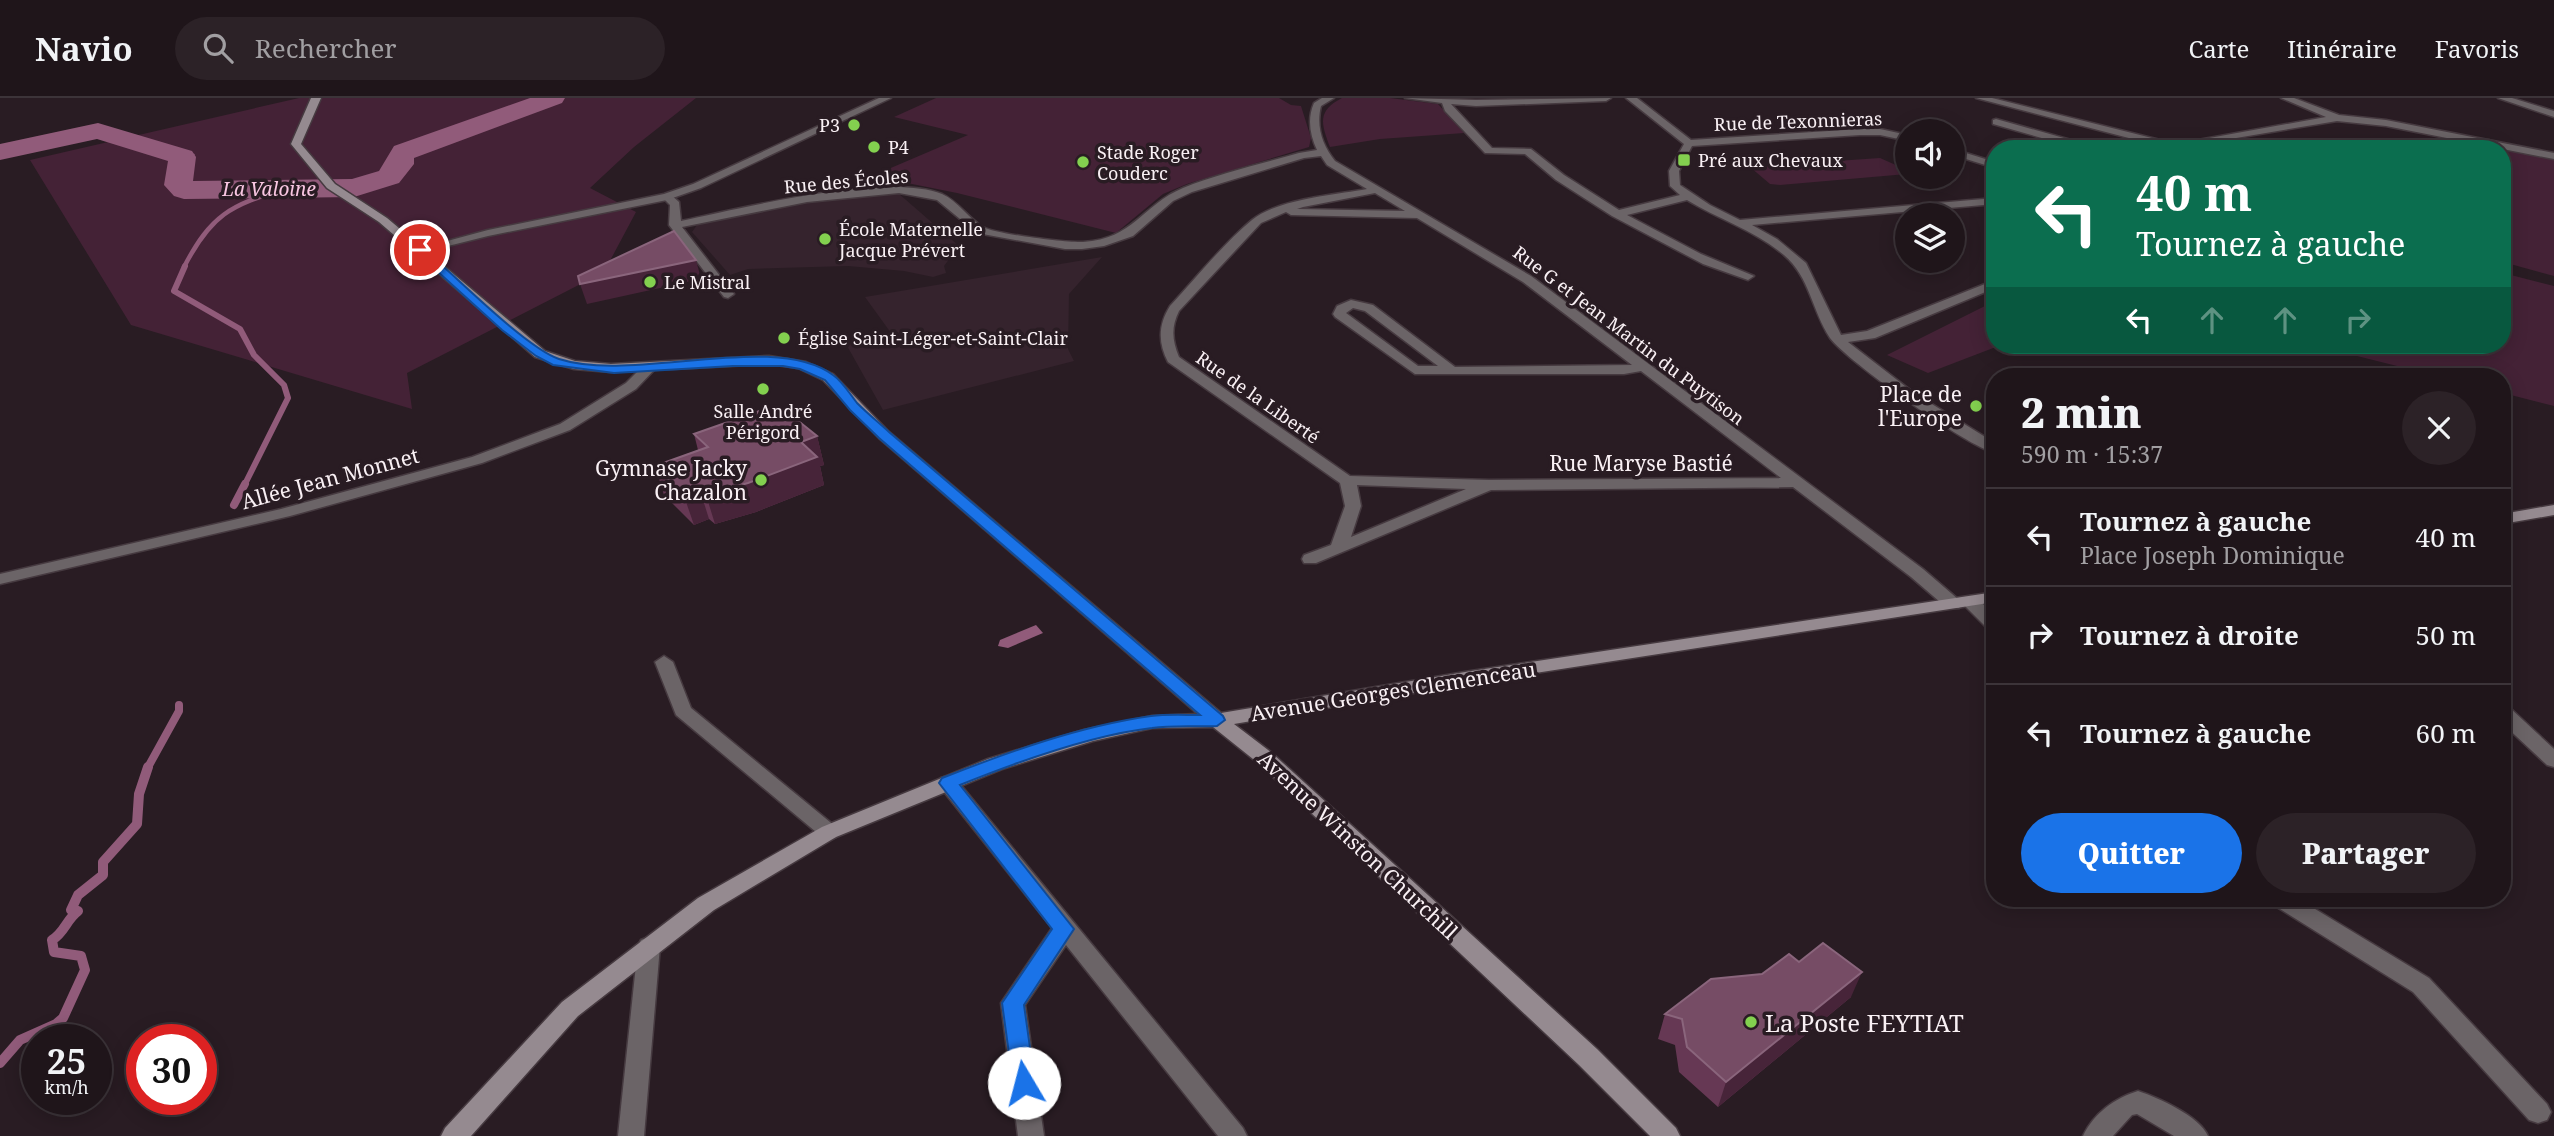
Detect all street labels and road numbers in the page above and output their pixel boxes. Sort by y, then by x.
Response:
street label: Rue de Texonnieras [1713,106,1883,136]
street label: Rue des Écoles [783,164,909,198]
street label: Rue G et Jean Martin du Puytison [1508,240,1750,430]
street label: Rue de la Liberté [1192,345,1324,449]
street label: Allée Jean Monnet [238,441,422,515]
street label: Rue Maryse Bastié [1549,449,1733,477]
street label: Avenue Georges Clemenceau [1248,655,1538,727]
street label: Avenue Winston Churchill [1252,745,1464,945]

